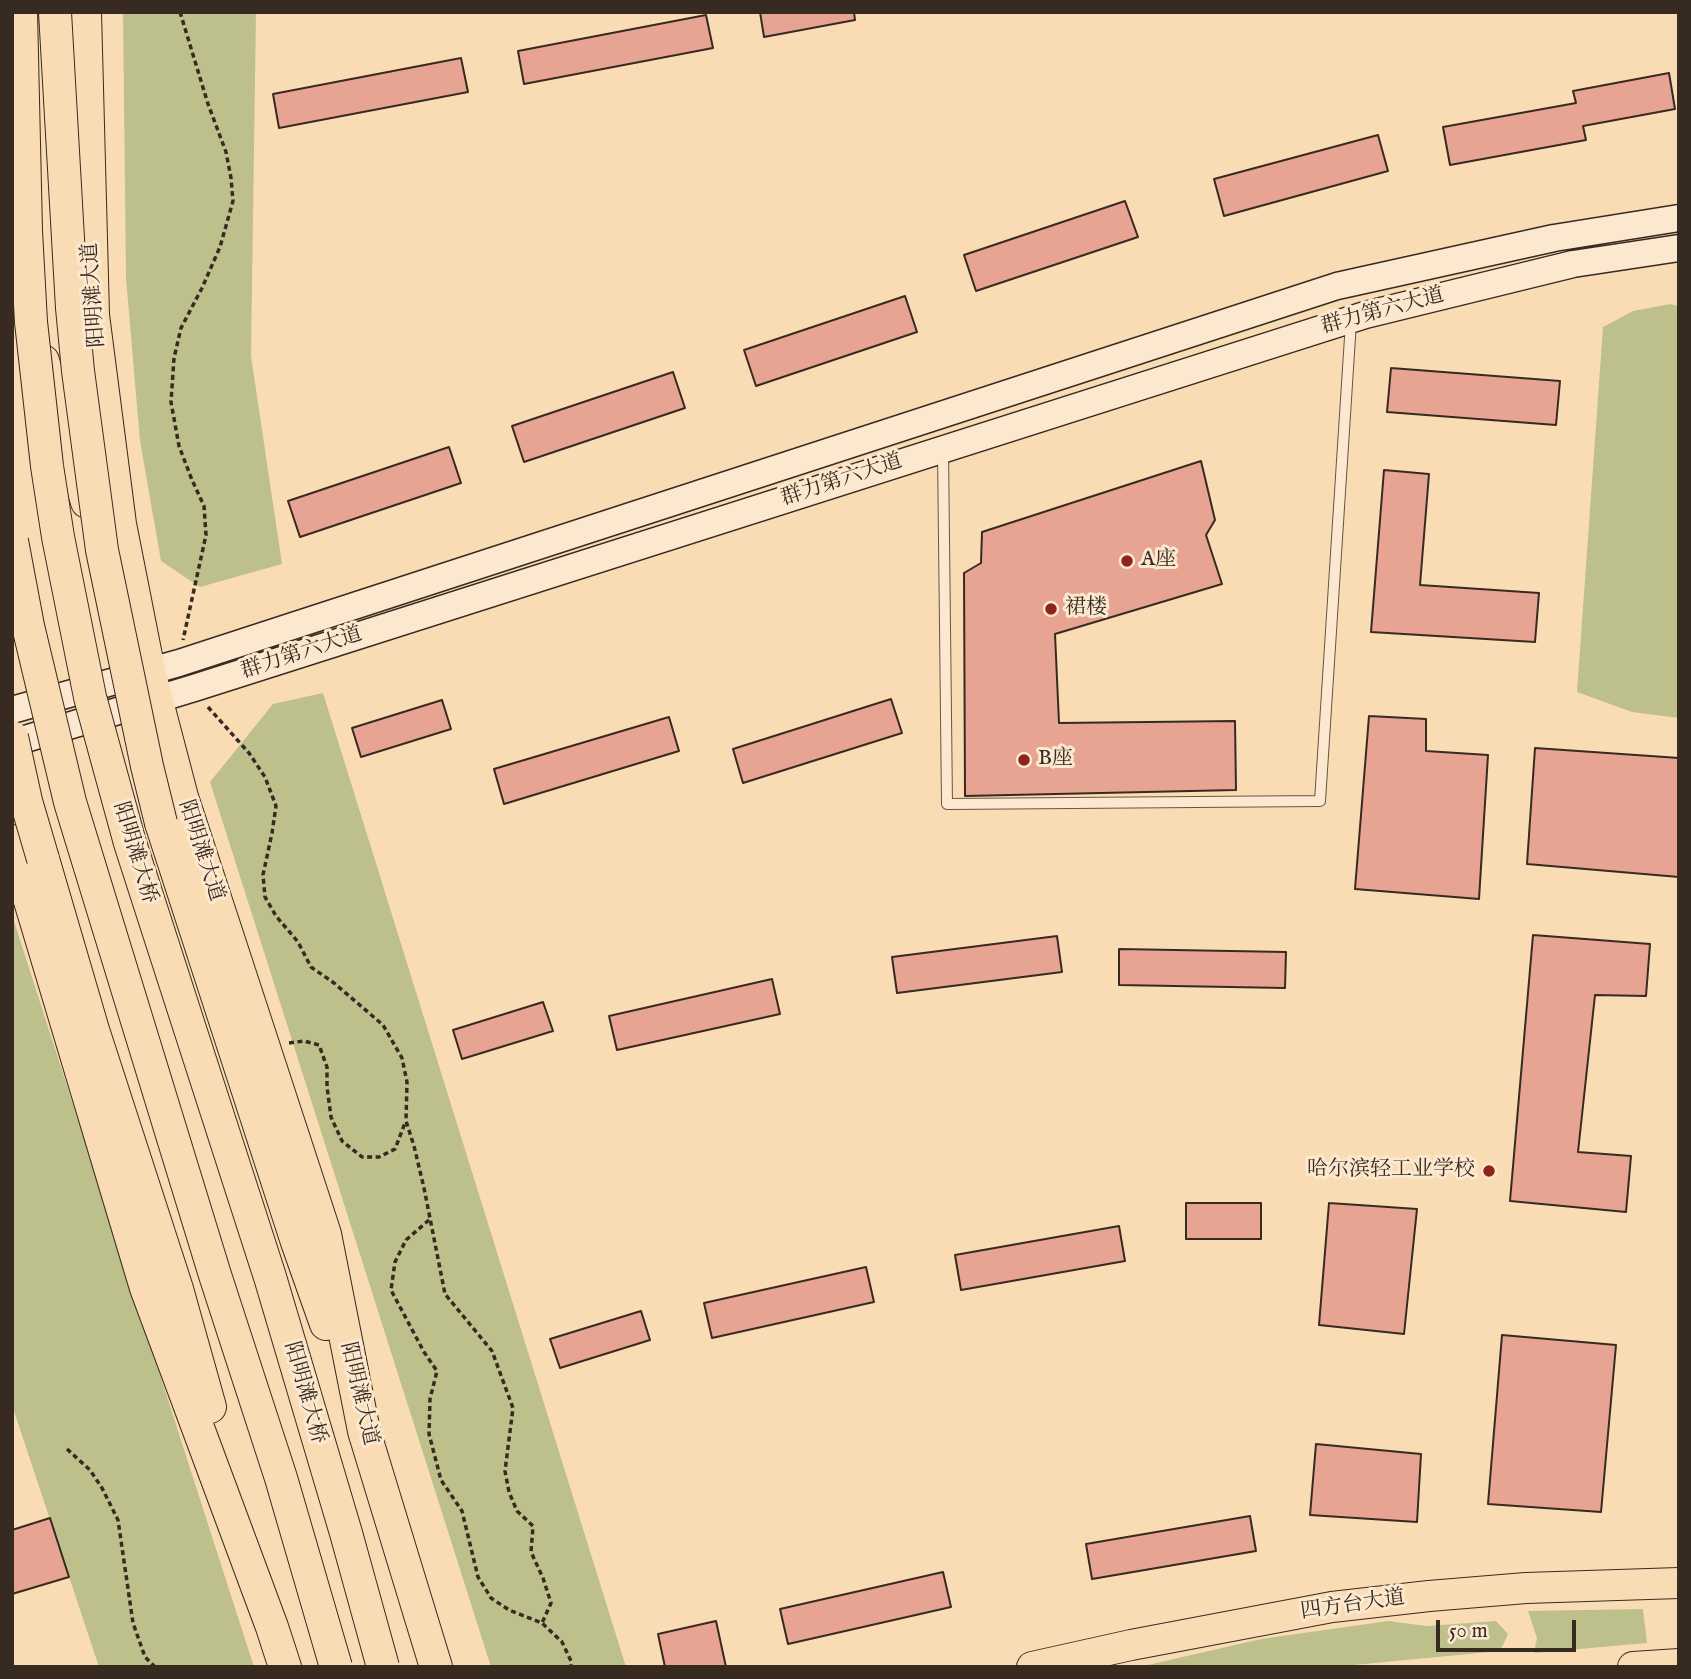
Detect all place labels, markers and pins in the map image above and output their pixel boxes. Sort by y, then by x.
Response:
place label: A座 [1141,548,1176,574]
marker: A座 [1119,553,1135,569]
place label: 裙楼 [1065,596,1107,622]
marker: 裙楼 [1043,601,1059,617]
place label: B座 [1038,747,1073,773]
marker: B座 [1016,752,1032,768]
place label: 哈尔滨轻工业学校 [1307,1158,1475,1184]
marker: 哈尔滨轻工业学校 [1481,1163,1497,1179]

